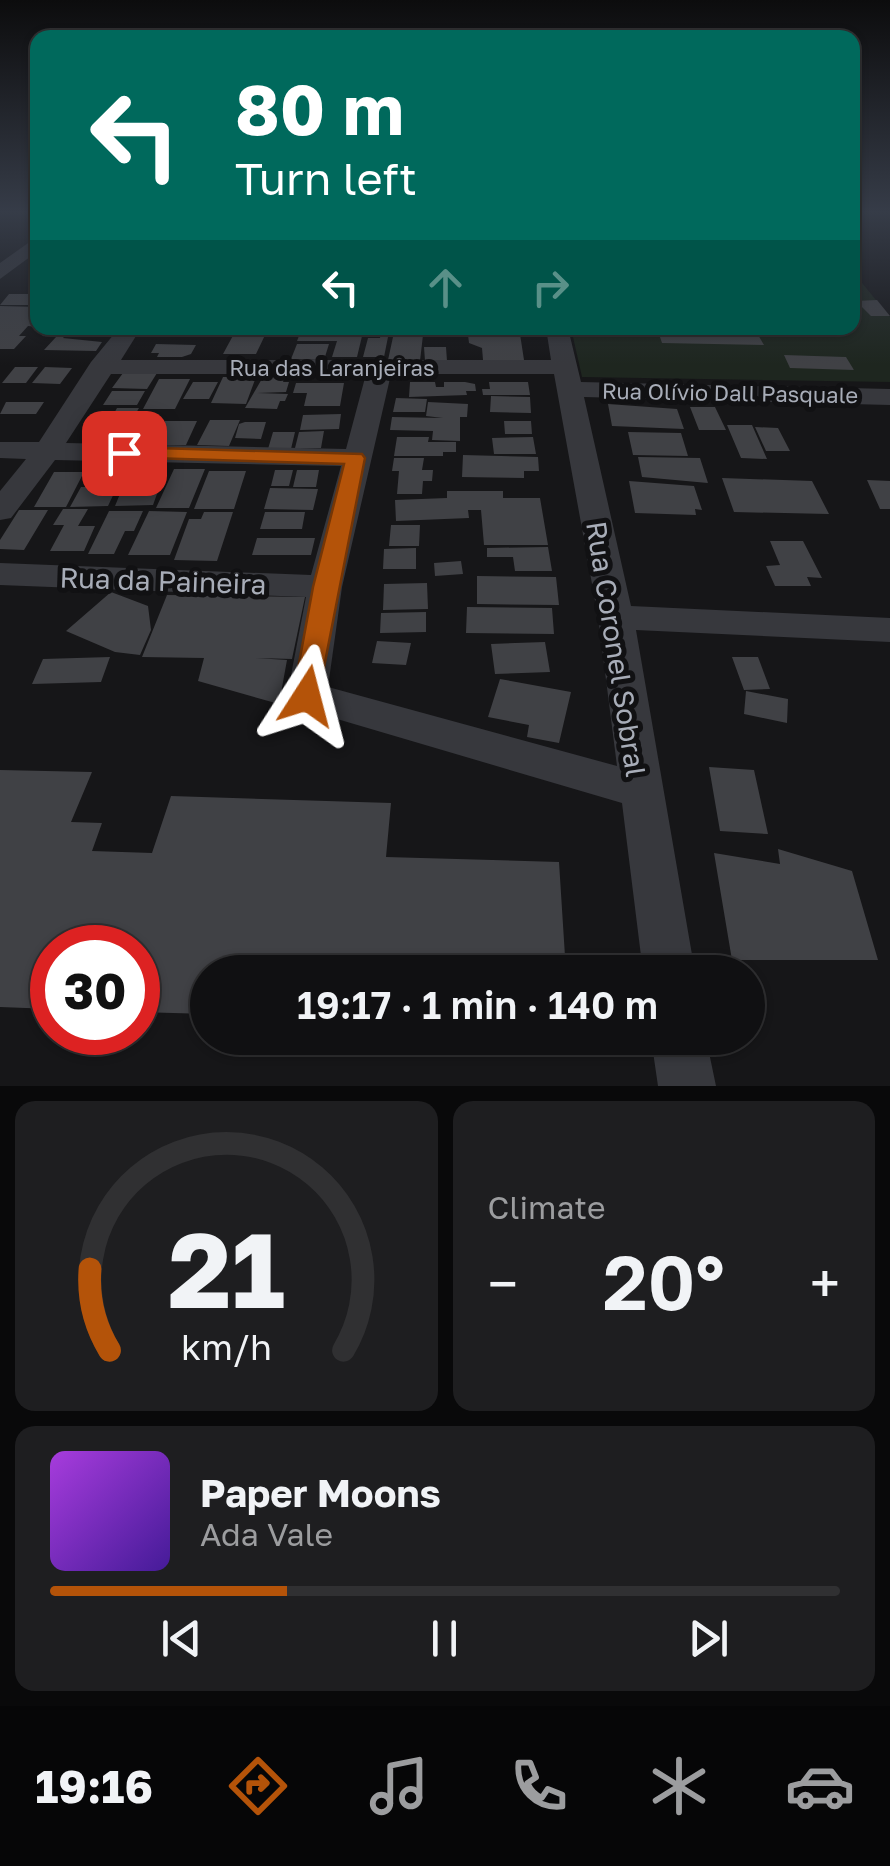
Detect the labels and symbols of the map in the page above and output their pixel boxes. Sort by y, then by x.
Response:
street label: Rua das Laranjeiras [229,354,435,381]
street label: Rua Olívio Dall Pasquale [602,377,858,408]
pin [82,411,167,496]
street label: Rua Coronel Sobral [580,519,653,779]
street label: Rua da Paineira [59,560,267,601]
position arrow [255,644,359,748]
speed limit sign: 30 [30,925,160,1055]

